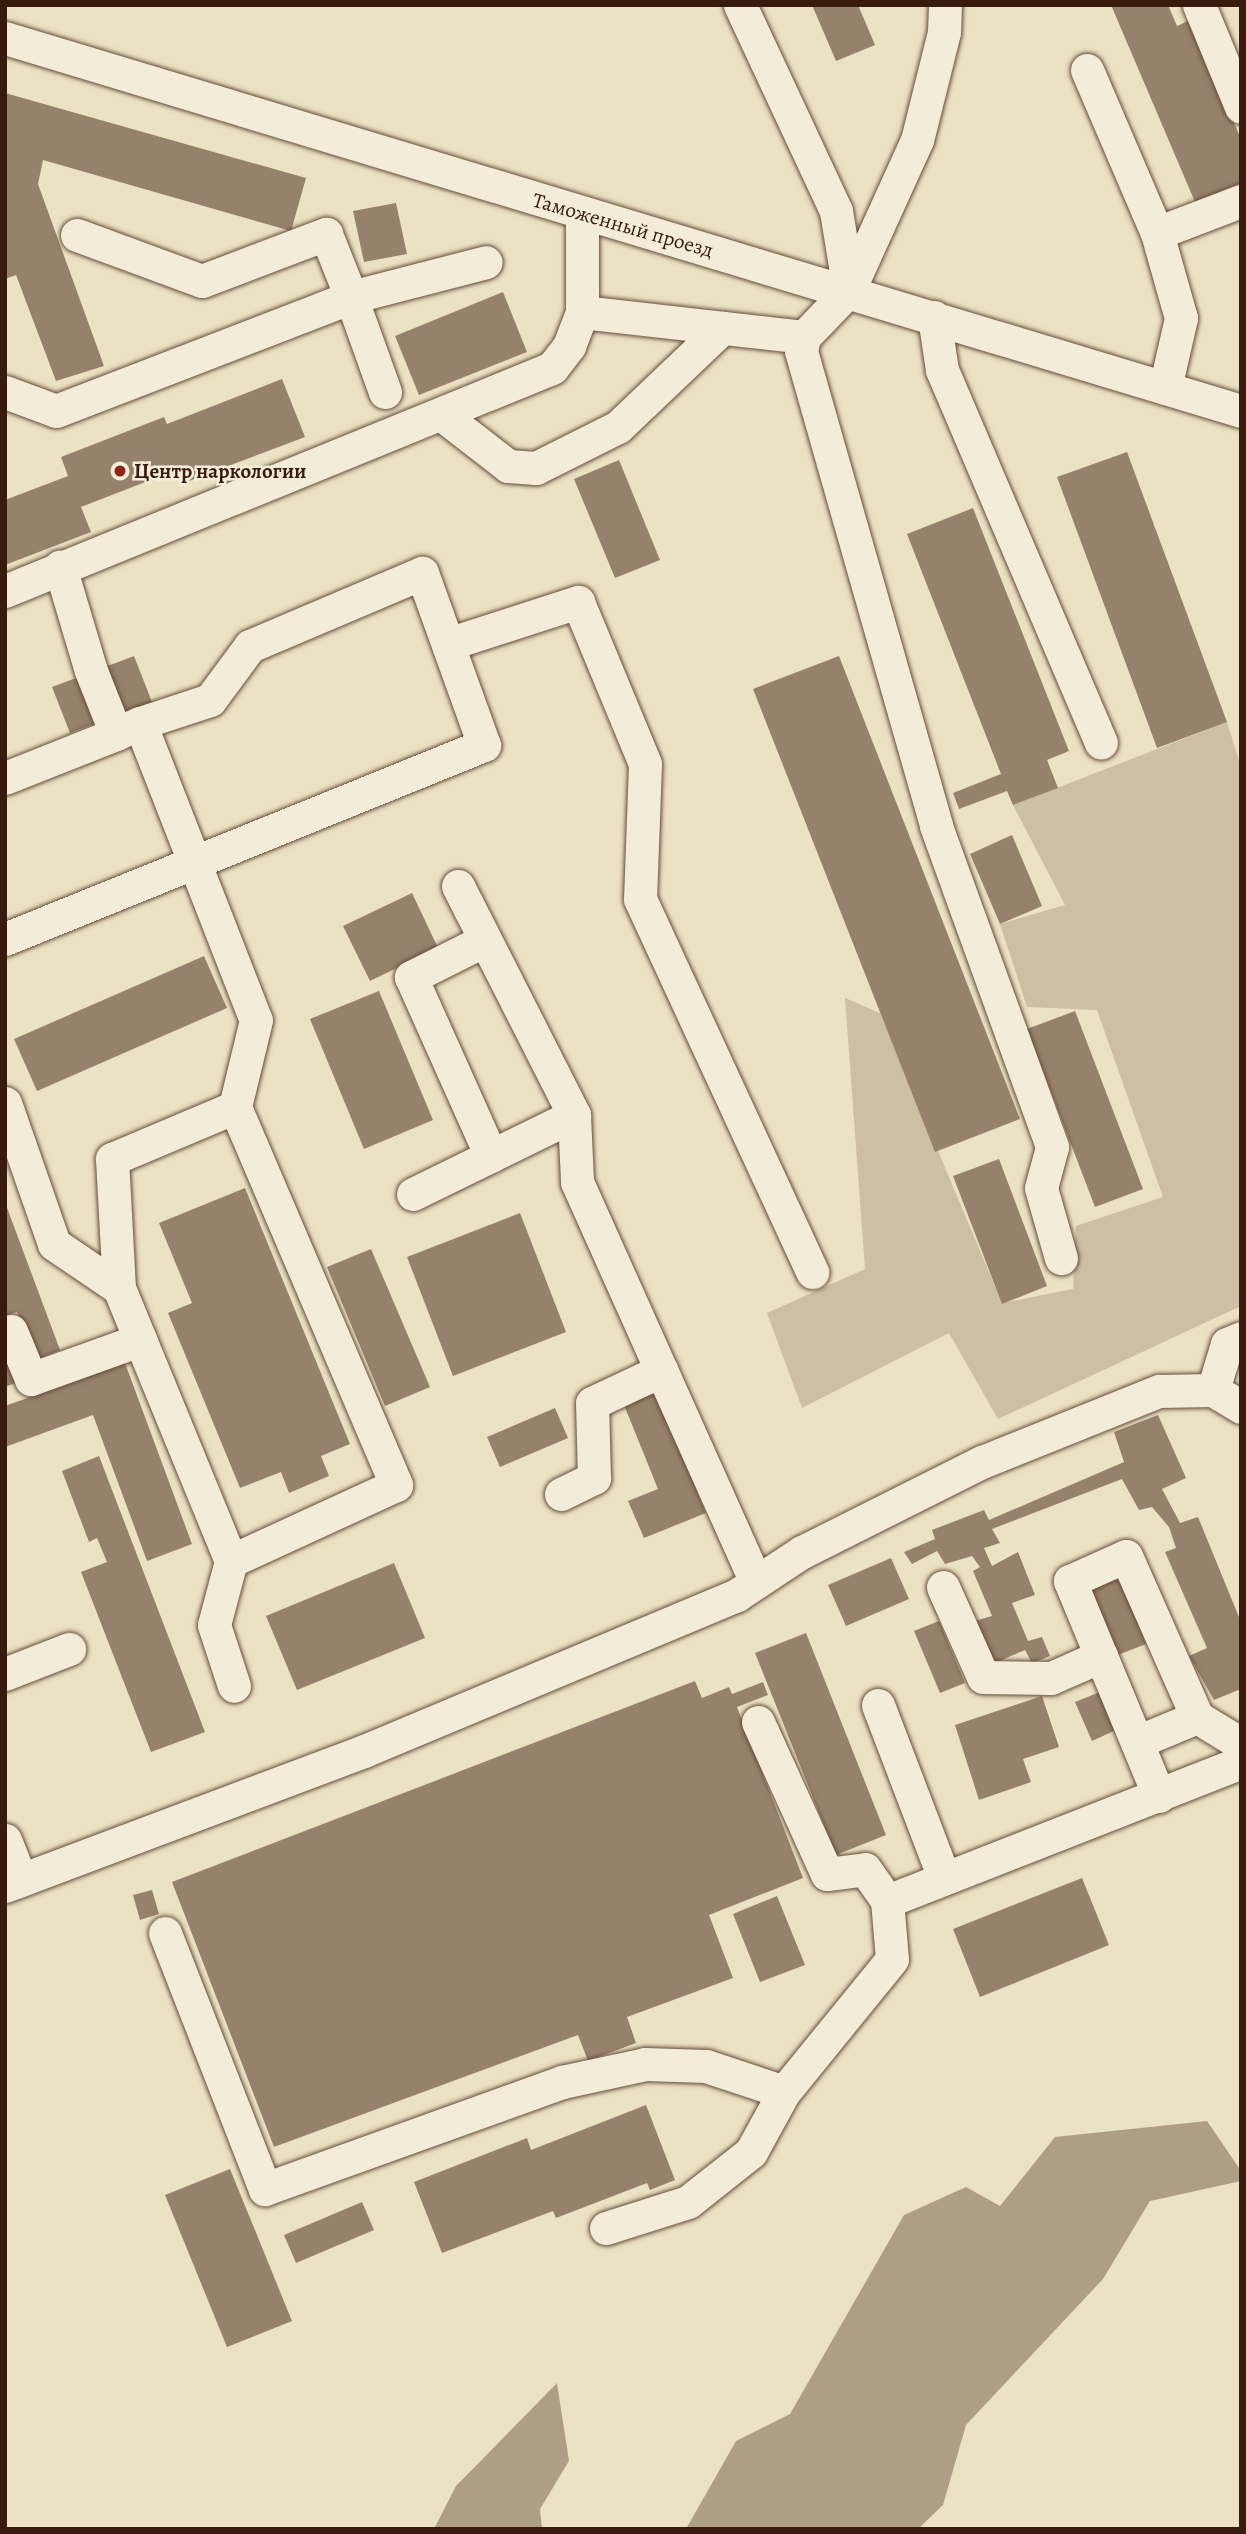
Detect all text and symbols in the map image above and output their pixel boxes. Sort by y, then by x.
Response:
street label: Таможенный проезд [530,187,716,263]
place label: Центр наркологии [134,458,307,484]
marker: Центр наркологии [112,463,128,479]

